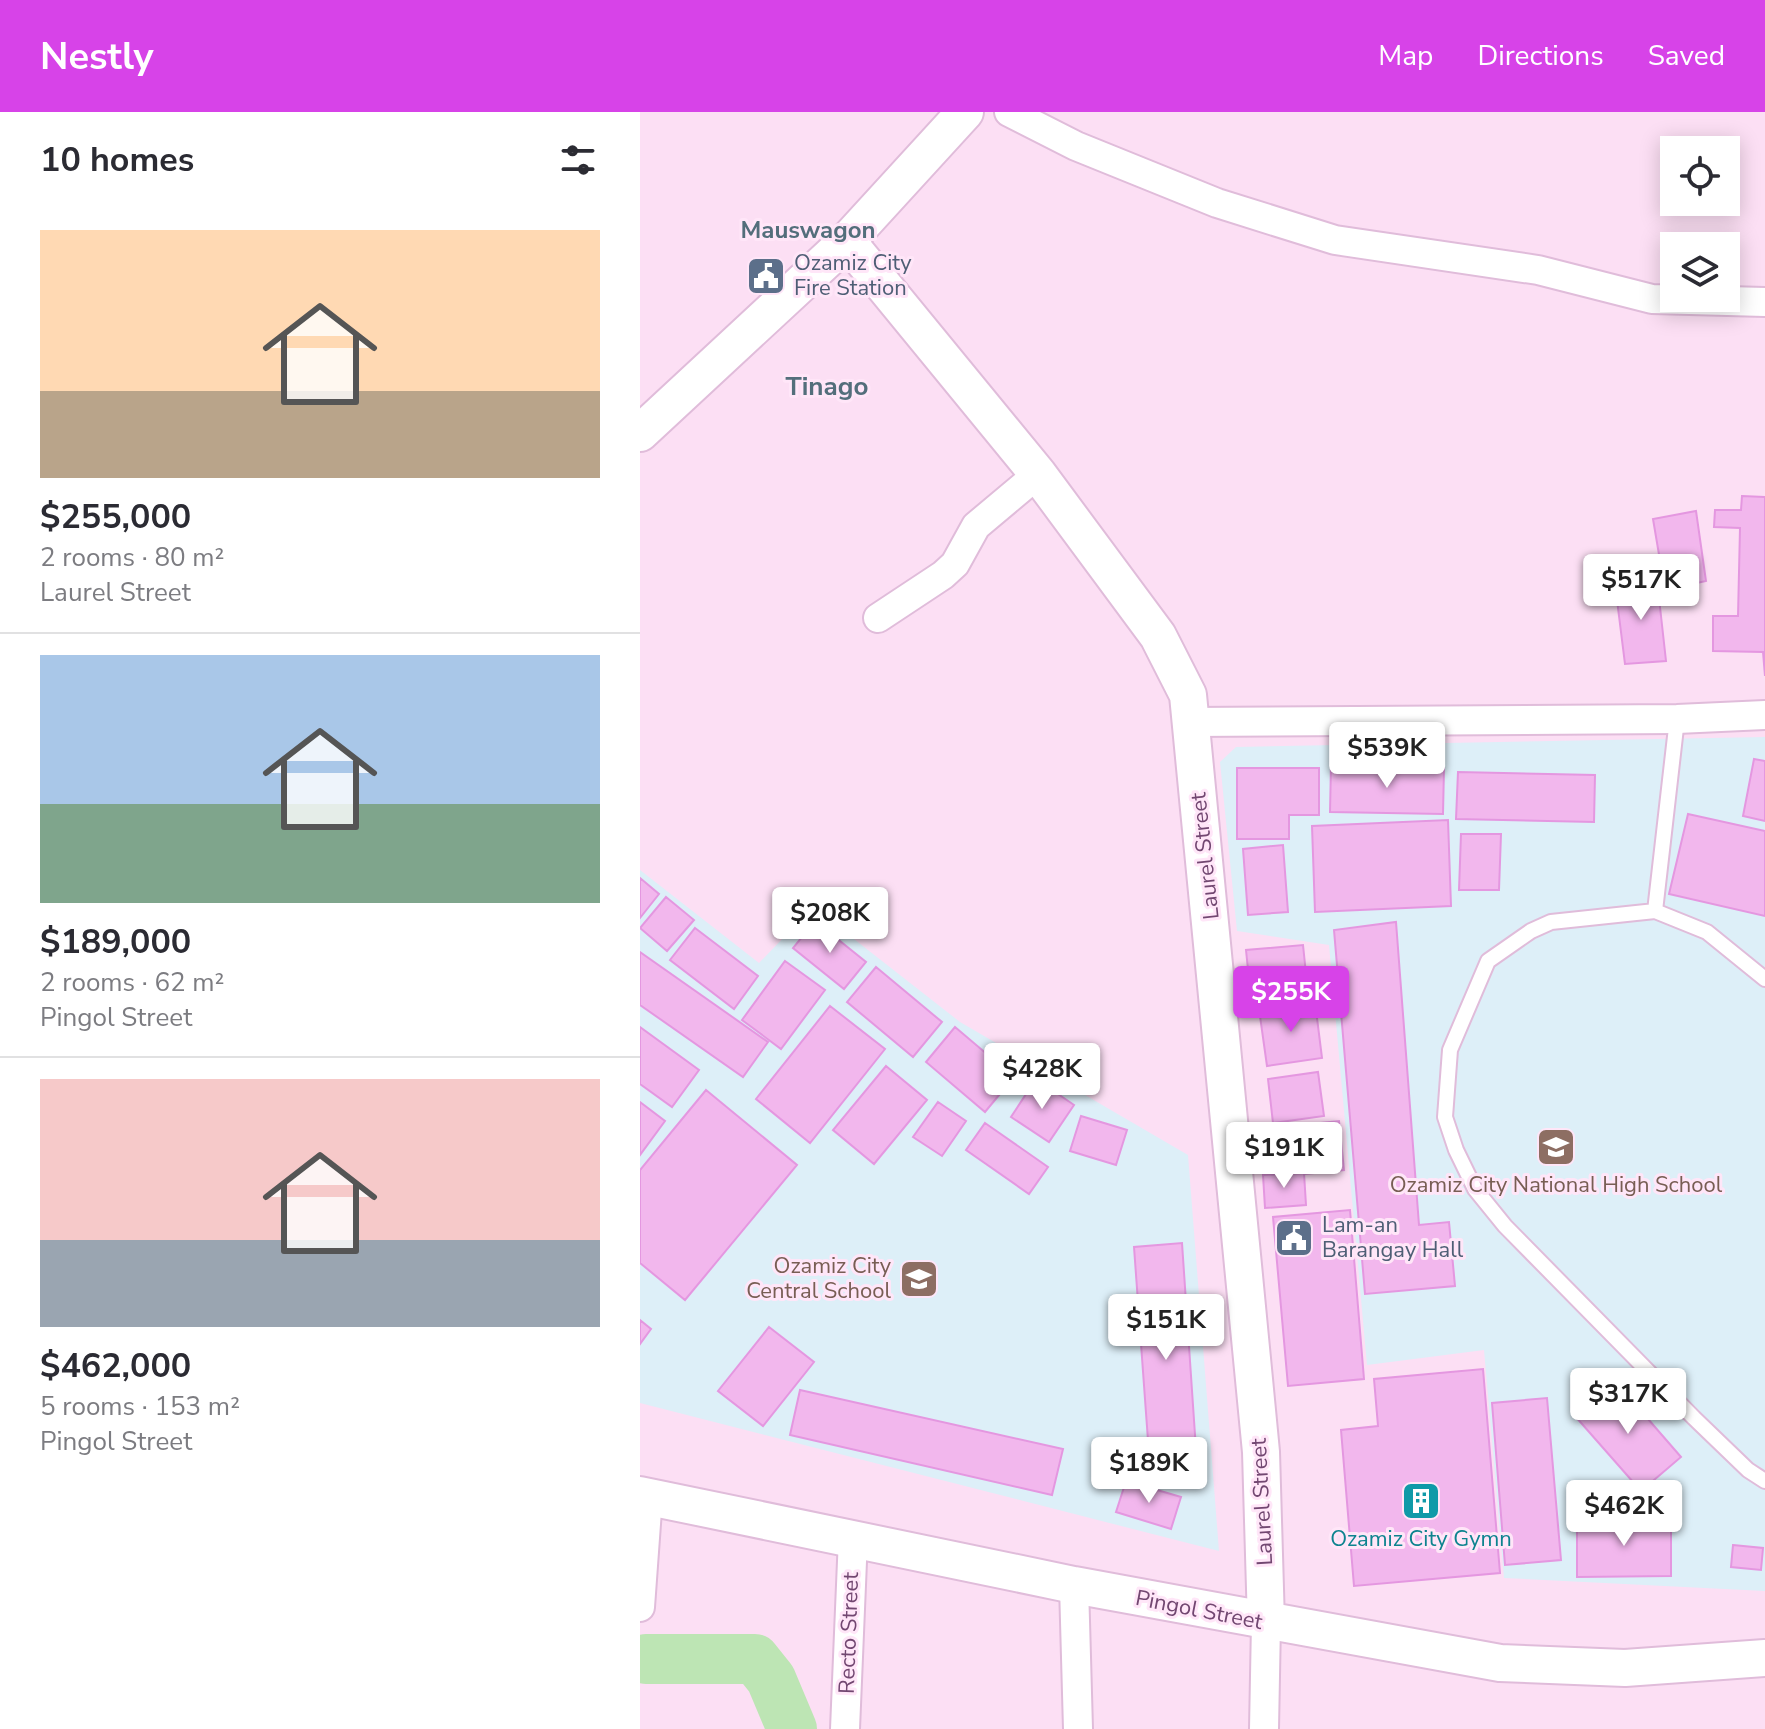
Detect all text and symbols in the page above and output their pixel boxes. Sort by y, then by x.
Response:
text: Nestly [40,31,154,82]
text: Map [1378,37,1433,75]
text: Directions [1477,37,1604,75]
text: Saved [1648,37,1725,75]
map controls [1660,136,1740,312]
button: locate [1660,136,1740,216]
text: 10 homes [40,137,194,183]
icon: filters [556,138,600,182]
district label: Mauswagon [740,214,876,246]
button: layers [1660,232,1740,312]
place label: Ozamiz City Fire Station [794,248,912,303]
public building icon: Ozamiz City Fire Station [745,255,787,297]
icon: home [248,282,392,426]
district label: Tinago [786,369,868,404]
text: $255,000 [40,494,191,540]
text: 2 rooms · 80 m² [40,540,224,575]
pin: $517K [1585,554,1697,622]
text: $517K [1601,562,1681,597]
text: Laurel Street [40,575,191,610]
icon: home [248,707,392,851]
pin: $539K [1331,722,1443,790]
text: $539K [1347,730,1427,765]
street label: Laurel Street [1183,791,1227,921]
pin: $208K [774,887,886,955]
text: $208K [790,895,870,930]
text: $189,000 [40,919,191,965]
text: 2 rooms · 62 m² [40,965,224,1000]
pin: $255K [1235,966,1347,1034]
text: $255K [1251,974,1331,1009]
text: Pingol Street [40,1000,192,1035]
pin: $428K [986,1043,1098,1111]
text: $428K [1002,1051,1082,1086]
pin: $191K [1228,1122,1340,1190]
school or university icon: Ozamiz City National High School [1535,1126,1577,1168]
text: $191K [1244,1130,1324,1165]
icon: home [248,1131,392,1275]
place label: Ozamiz City National High School [1390,1170,1723,1200]
place label: Lam-an Barangay Hall [1322,1210,1464,1265]
public building icon: Lam-an Barangay Hall [1273,1217,1315,1259]
place label: Ozamiz City Central School [746,1251,892,1306]
school or university icon: Ozamiz City Central School [898,1258,940,1300]
pin: $151K [1110,1294,1222,1362]
text: $151K [1126,1302,1206,1337]
text: $462,000 [40,1343,191,1389]
pin: $317K [1572,1368,1684,1436]
text: $317K [1588,1376,1668,1411]
text: 5 rooms · 153 m² [40,1389,240,1424]
text: Pingol Street [40,1424,192,1459]
pin: $189K [1093,1437,1205,1505]
street label: Laurel Street [1244,1437,1280,1566]
text: $189K [1109,1445,1189,1480]
building icon: Ozamiz City Gymn [1400,1480,1442,1522]
pin: $462K [1568,1480,1680,1548]
text: $462K [1584,1488,1664,1523]
place label: Ozamiz City Gymn [1330,1524,1512,1554]
street label: Recto Street [832,1571,866,1694]
street label: Pingol Street [1133,1583,1265,1637]

